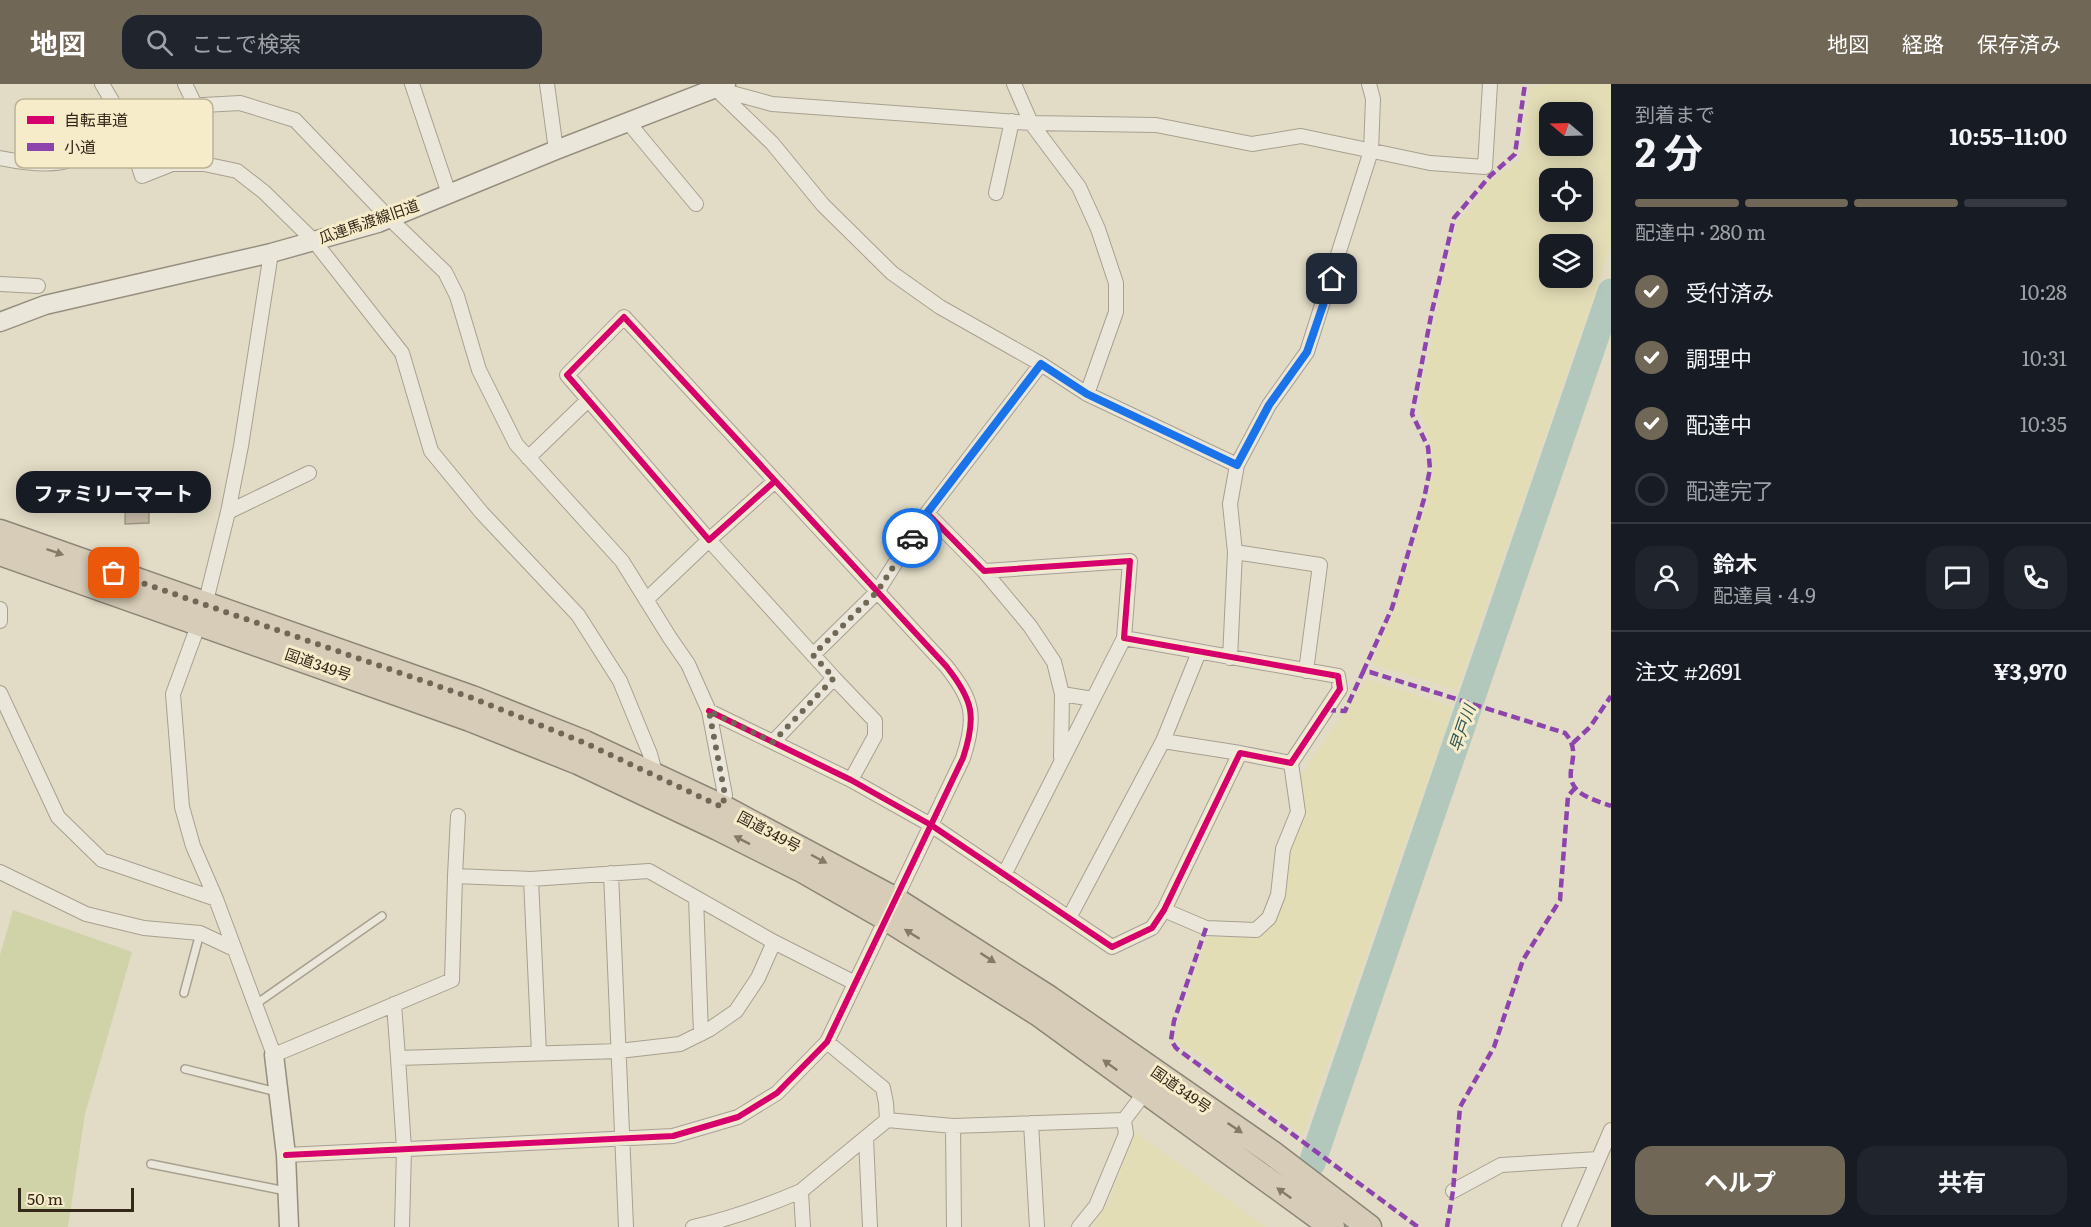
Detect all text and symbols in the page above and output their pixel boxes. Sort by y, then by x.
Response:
search box [122,15,542,69]
text: 地図 [30,21,86,63]
icon: search [143,26,176,59]
text: ここで検索 [191,26,301,59]
text: 地図 [1827,27,1869,58]
text: 経路 [1902,27,1944,58]
text: 保存済み [1977,27,2061,58]
text: 到着まで [1635,98,1715,128]
legend [15,99,213,168]
north arrow [1539,102,1593,156]
map controls [1539,102,1593,288]
text: 自転車道 [64,107,128,131]
text: 10:55–11:00 [1950,119,2067,152]
text: 2 分 [1635,121,1703,179]
text: 小道 [64,134,96,158]
button: locate [1539,168,1593,222]
street label: 瓜連馬渡線旧道 [315,193,422,249]
text: 配達中 · 280 m [1635,216,1766,246]
button: layers [1539,234,1593,288]
pin [1306,253,1357,304]
icon: home [1315,262,1348,295]
icon: check [1635,275,1668,308]
text: 受付済み [1686,275,1774,308]
text: 10:28 [2020,276,2067,306]
icon: check [1635,341,1668,374]
text: 調理中 [1686,341,1752,374]
text: 10:31 [2022,342,2067,372]
icon: check [1635,407,1668,440]
text: 配達中 [1686,407,1752,440]
text: 10:35 [2020,408,2067,438]
callout: ファミリーマート [16,471,212,513]
text: 配達完了 [1686,473,1774,506]
text: ファミリーマート [34,477,194,507]
courier [882,508,942,568]
icon: car [896,522,929,555]
button: person [1635,546,1698,609]
text: 鈴木 [1713,546,1757,579]
button: chat [1926,546,1989,609]
button: phone [2004,546,2067,609]
one-way arrow [46,547,64,557]
pin [88,547,139,598]
icon: bag [97,556,130,589]
text: 配達員 · 4.9 [1713,579,1816,609]
street label: 国道349号 [282,641,355,686]
text: 注文 #2691 [1635,654,1742,687]
text: ¥3,970 [1993,654,2067,687]
water label: 早戸川 [1442,699,1481,754]
street label: 国道349号 [734,804,806,857]
one-way arrow [733,835,750,845]
one-way arrow [811,854,828,864]
one-way arrow [904,929,921,940]
one-way arrow [979,952,996,963]
one-way arrow [1102,1059,1118,1071]
street label: 国道349号 [1147,1060,1217,1118]
one-way arrow [1226,1122,1243,1133]
button: ヘルプ [1635,1146,1845,1215]
button: 共有 [1857,1146,2067,1215]
scale bar [18,1185,134,1212]
text: 50 m [27,1186,63,1210]
one-way arrow [1277,1187,1293,1199]

